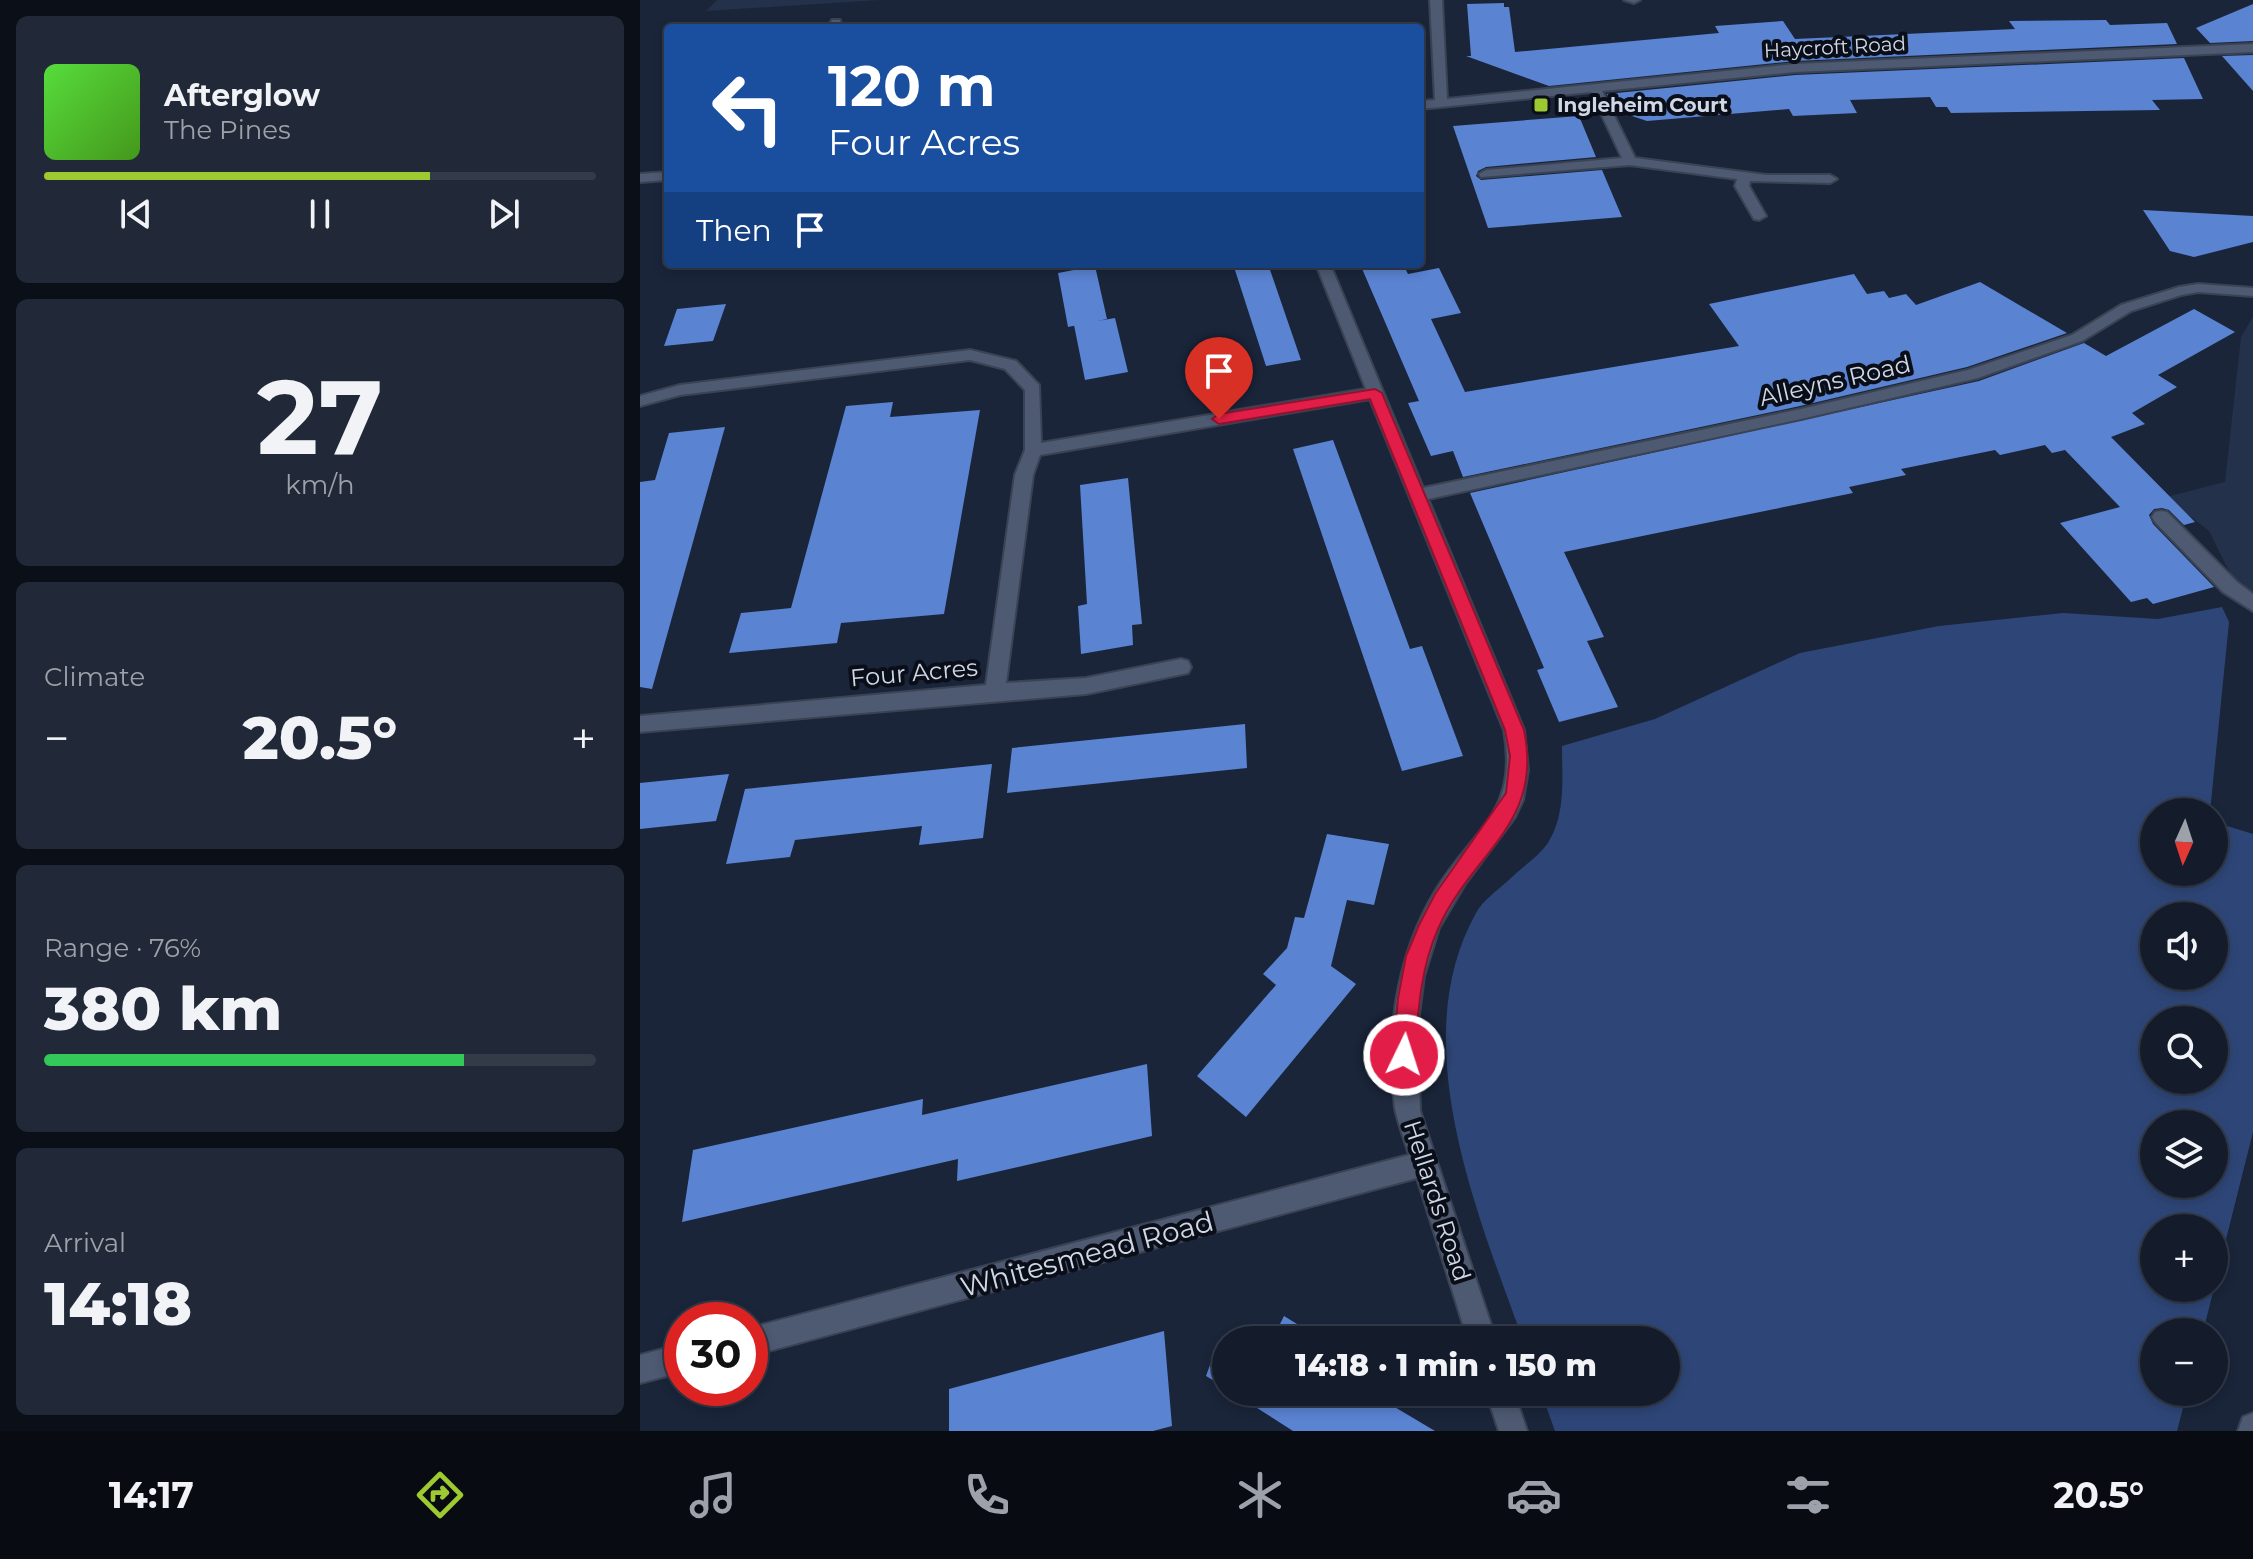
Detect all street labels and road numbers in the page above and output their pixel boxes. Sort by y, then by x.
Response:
street label: Haycroft Road [1763,31,1907,63]
street label: Alleyns Road [1756,349,1913,412]
street label: Four Acres [849,652,979,693]
street label: Hellards Road [1398,1117,1477,1285]
street label: Whitesmead Road [957,1204,1217,1304]

